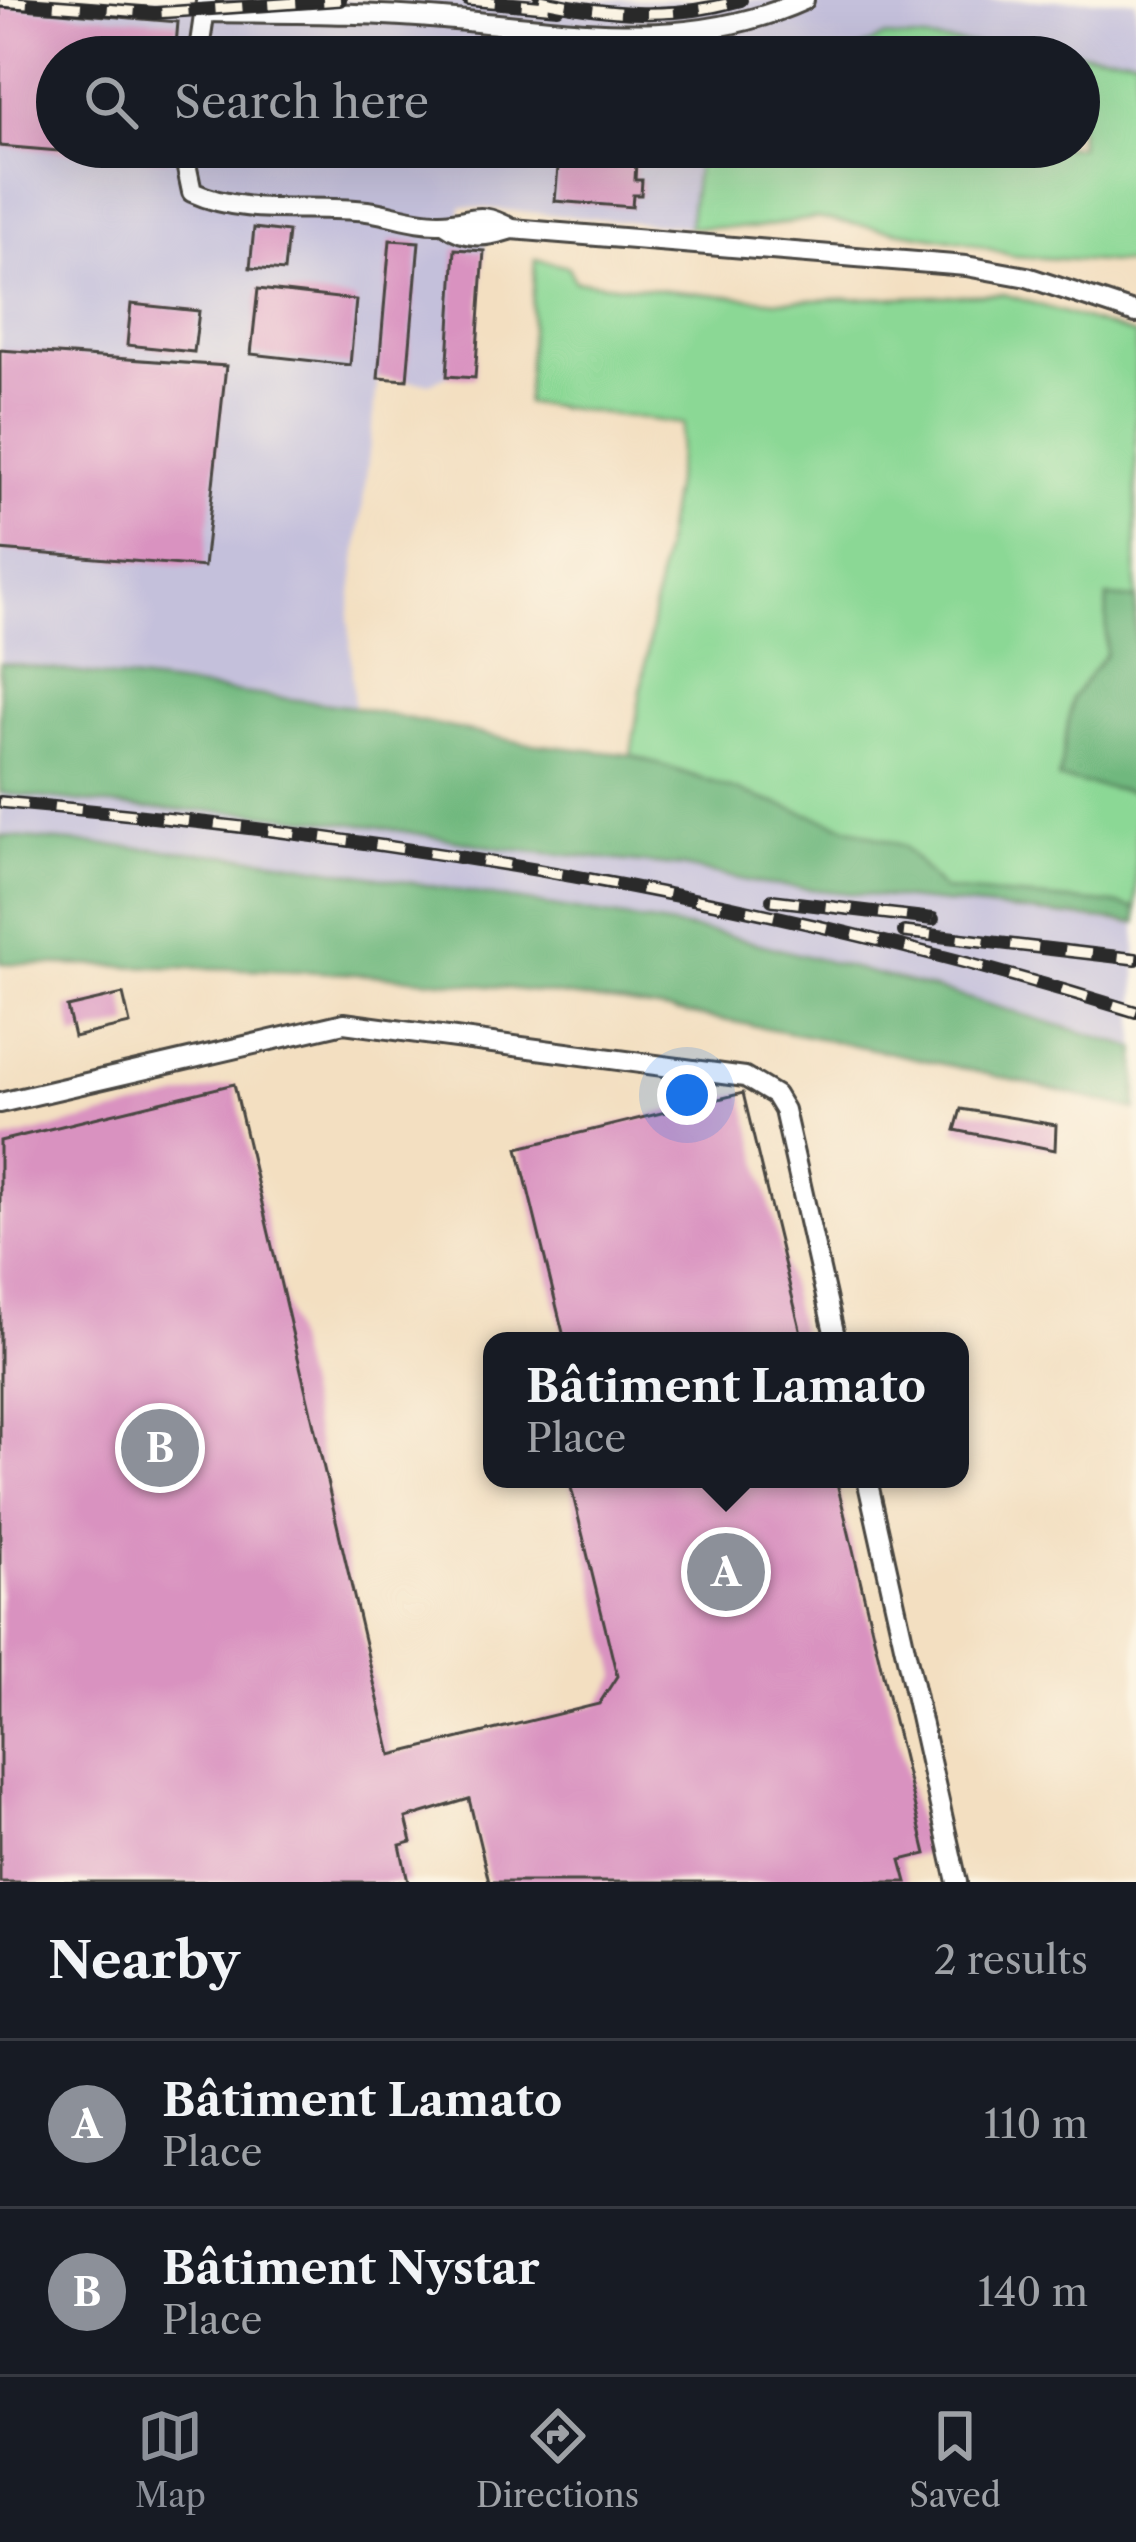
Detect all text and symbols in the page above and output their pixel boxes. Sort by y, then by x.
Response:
search box [36,36,1100,168]
icon: search [78,69,144,135]
text: Search here [174,74,429,130]
your location [657,1065,717,1125]
popup [483,1332,969,1488]
text: Bâtiment Lamato [526,1358,926,1414]
pin: B [121,1403,199,1493]
text: Place [526,1414,626,1462]
pin: A [687,1527,765,1617]
text: Nearby [48,1929,240,1991]
text: 2 results [934,1936,1088,1984]
text: Bâtiment Lamato [162,2072,562,2128]
text: A [72,2100,102,2148]
text: 110 m [984,2100,1088,2148]
text: Place [162,2128,262,2176]
text: Bâtiment Nystar [162,2240,540,2296]
text: B [73,2268,102,2316]
text: 140 m [978,2268,1088,2316]
text: Place [162,2296,262,2344]
tab: Map [135,2403,206,2516]
tab: Directions [476,2403,639,2516]
tab: Saved [909,2403,1001,2516]

